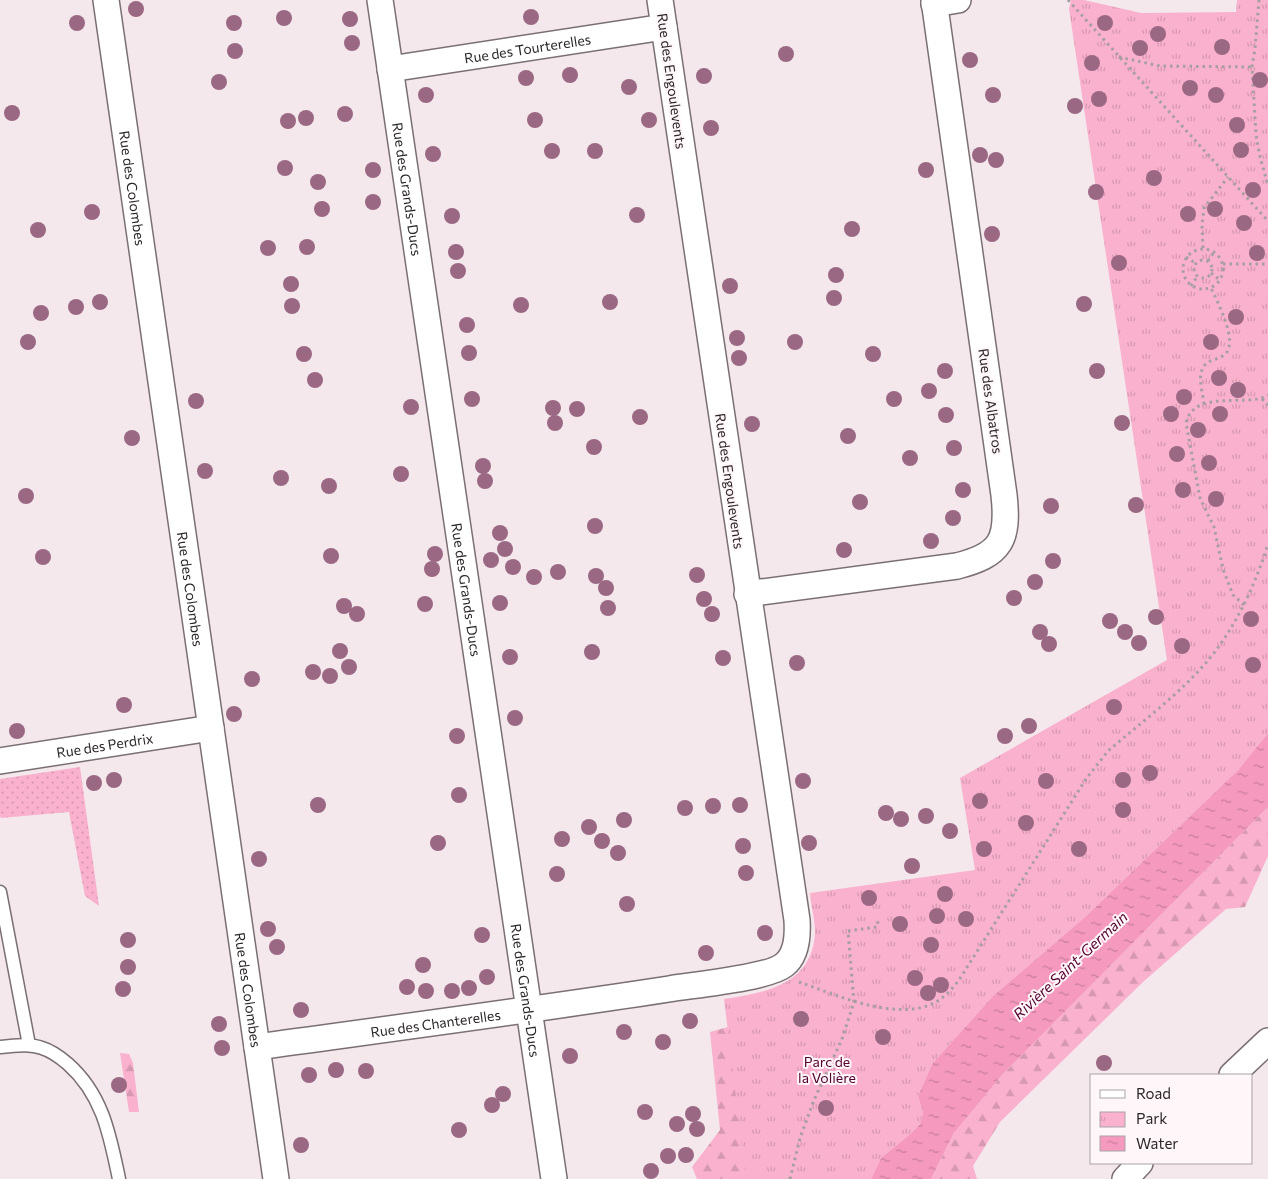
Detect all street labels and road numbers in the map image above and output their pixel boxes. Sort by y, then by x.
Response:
street label: Rue des Engoulevents [654,12,690,150]
street label: Rue des Tourterelles [463,30,592,66]
street label: Rue des Grands-Ducs [390,121,426,257]
street label: Rue des Colombes [116,129,150,247]
street label: Rue des Albatros [975,347,1007,455]
street label: Rue des Engoulevents [712,412,748,550]
street label: Rue des Grands-Ducs [449,522,485,657]
street label: Rue des Colombes [174,530,208,647]
street label: Rue des Perdrix [55,729,155,761]
street label: Rue des Grands-Ducs [508,922,544,1058]
street label: Rue des Colombes [232,931,265,1048]
street label: Rue des Chanterelles [369,1005,502,1040]

